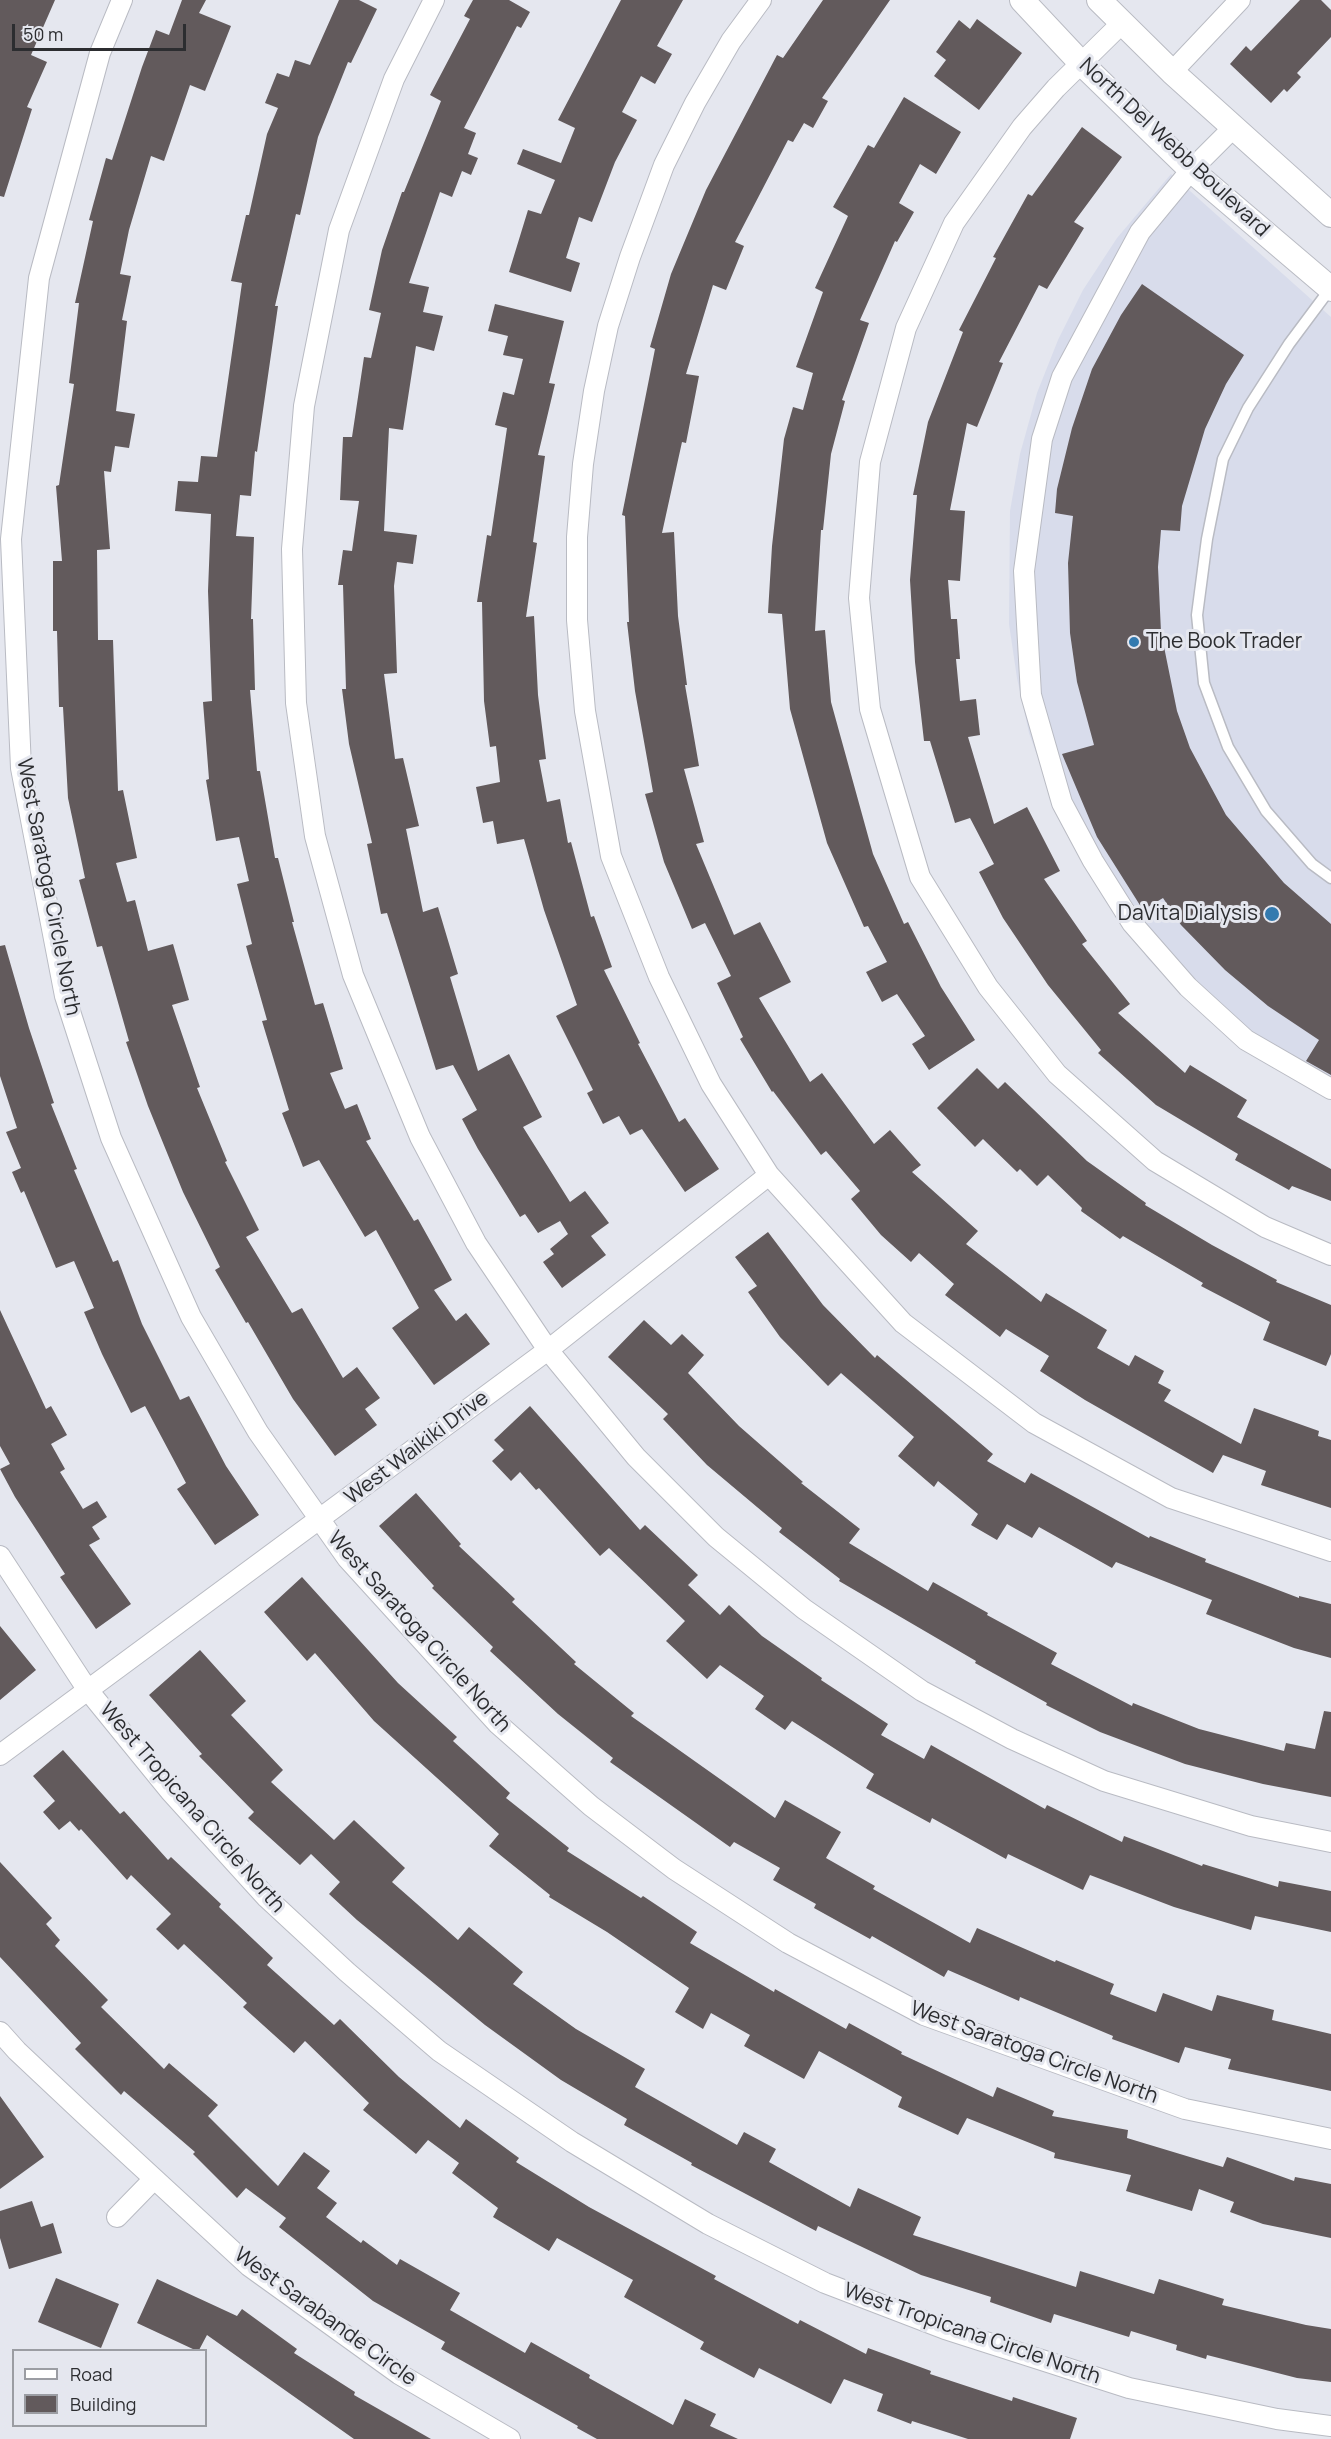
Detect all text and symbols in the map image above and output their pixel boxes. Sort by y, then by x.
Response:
scale bar [15,12,189,50]
text: 50 m [23,22,63,46]
street label: North Del Webb Boulevard [1074,53,1274,243]
place label: The Book Trader [1146,629,1302,655]
marker: The Book Trader [1127,635,1141,649]
street label: West Saratoga Circle North [11,756,85,1018]
place label: DaVita Dialysis [1118,901,1258,927]
marker: DaVita Dialysis [1263,905,1281,923]
street label: West Waikiki Drive [340,1386,494,1510]
street label: West Saratoga Circle North [322,1526,516,1738]
street label: West Tropicana Circle North [94,1698,290,1918]
street label: West Saratoga Circle North [907,1996,1161,2110]
street label: West Sarabande Circle [229,2242,421,2392]
street label: West Tropicana Circle North [840,2278,1104,2390]
legend [12,2349,207,2427]
text: Road [70,2362,113,2386]
text: Building [70,2392,136,2416]

